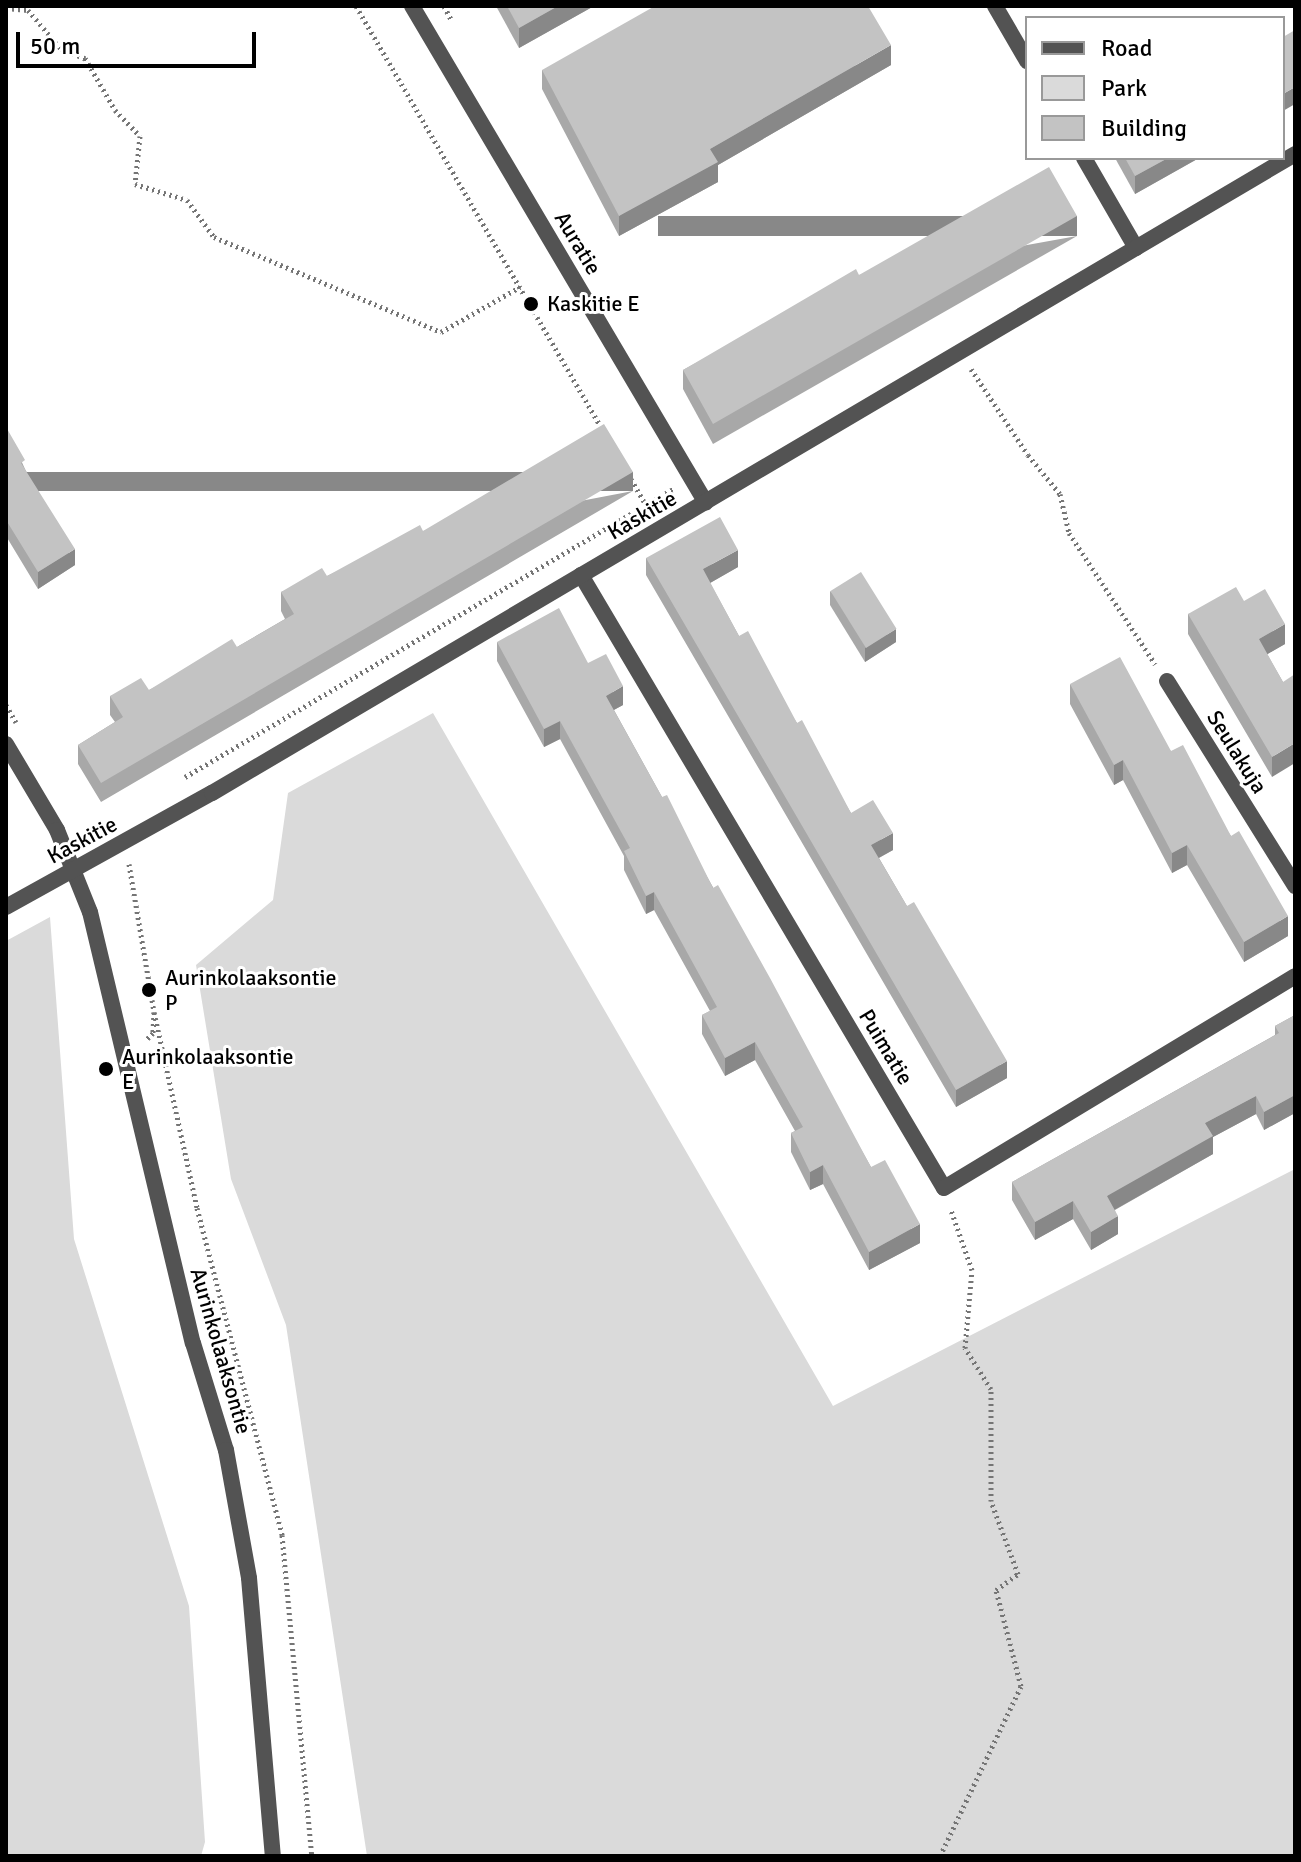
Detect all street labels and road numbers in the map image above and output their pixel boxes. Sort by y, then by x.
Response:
street label: Auratie [549,207,607,279]
street label: Kaskitie [603,485,681,545]
street label: Seulakuja [1201,706,1273,798]
street label: Kaskitie [42,811,122,869]
street label: Puimatie [853,1004,919,1090]
street label: Aurinkolaaksontie [185,1265,257,1437]

